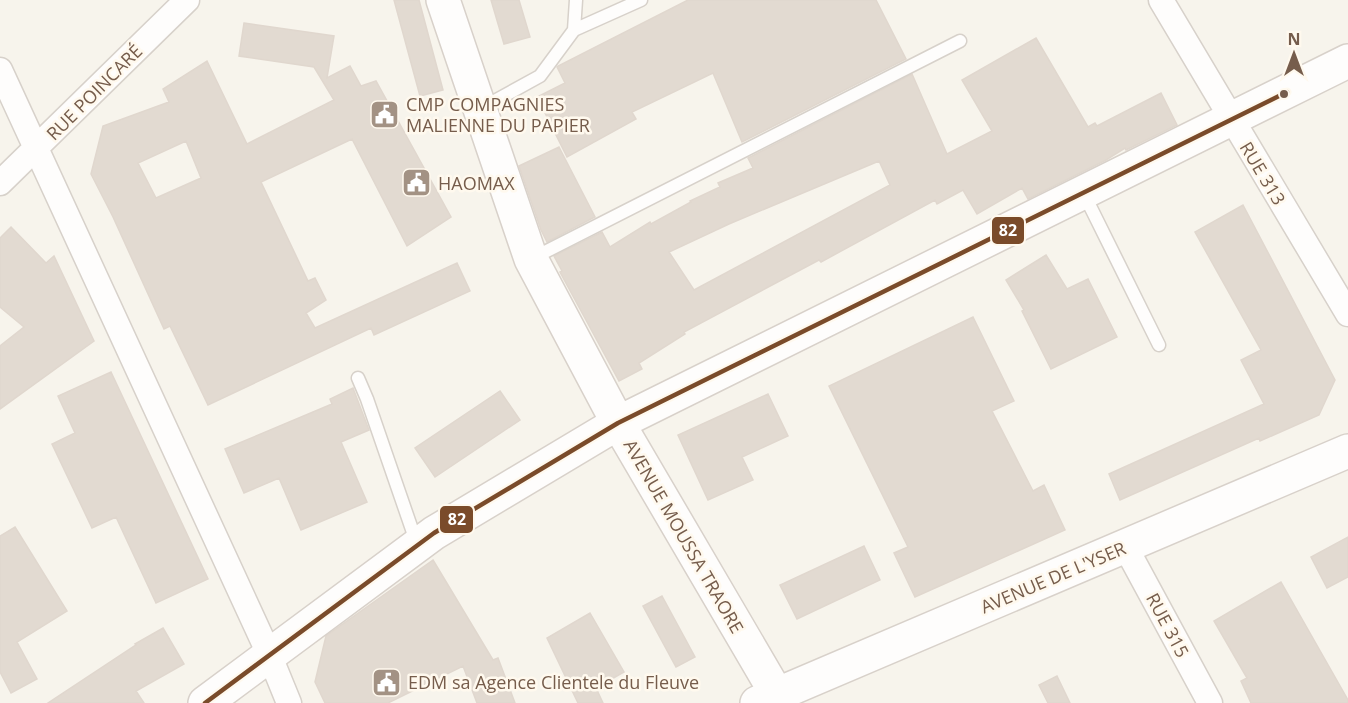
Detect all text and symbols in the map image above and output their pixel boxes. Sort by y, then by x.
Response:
north arrow [1264,24,1324,84]
text: N [1287,28,1301,50]
street label: RUE POINCARÉ [41,39,147,145]
unlabelled marker [1278,88,1290,100]
place label: CMP COMPAGNIES MALIENNE DU PAPIER [406,92,590,137]
public building icon: CMP COMPAGNIES MALIENNE DU PAPIER [369,98,401,130]
street label: RUE 313 [1235,137,1291,209]
public building icon: HAOMAX [401,167,433,199]
place label: HAOMAX [438,171,515,195]
line badge: 82 [991,216,1025,245]
text: 82 [999,219,1017,241]
street label: AVENUE MOUSSA TRAORE [619,435,749,637]
line badge: 82 [439,505,474,534]
text: 82 [448,508,466,530]
street label: AVENUE DE L'YSER [977,536,1129,618]
street label: RUE 315 [1141,589,1195,661]
public building icon: EDM sa Agence Clientele du Fleuve [371,666,403,698]
place label: EDM sa Agence Clientele du Fleuve [408,670,699,694]

